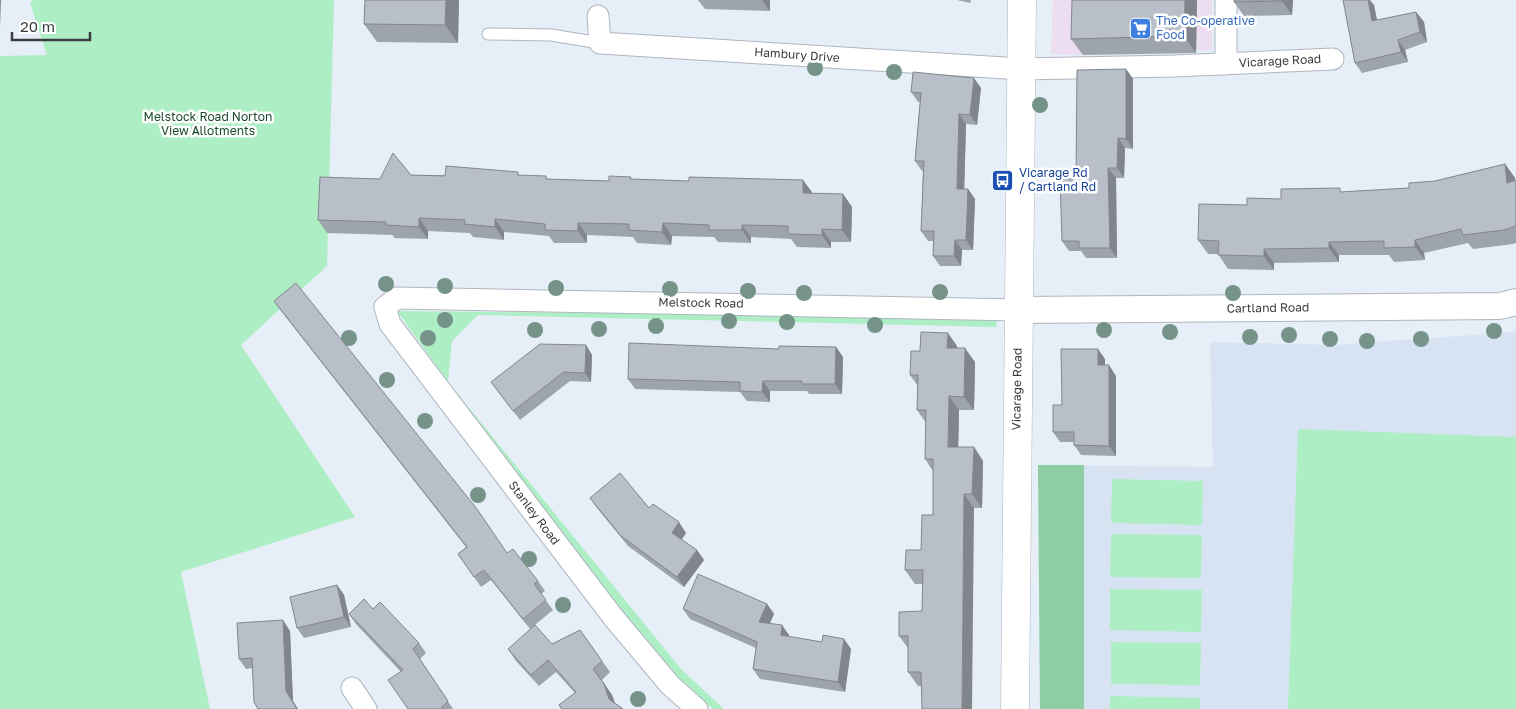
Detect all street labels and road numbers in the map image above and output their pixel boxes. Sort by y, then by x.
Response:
street label: Hambury Drive [754,44,840,65]
street label: Vicarage Road [1238,51,1322,70]
street label: Melstock Road [658,294,744,311]
street label: Cartland Road [1227,299,1309,316]
street label: Vicarage Road [1008,348,1025,430]
street label: Stanley Road [506,478,563,548]

